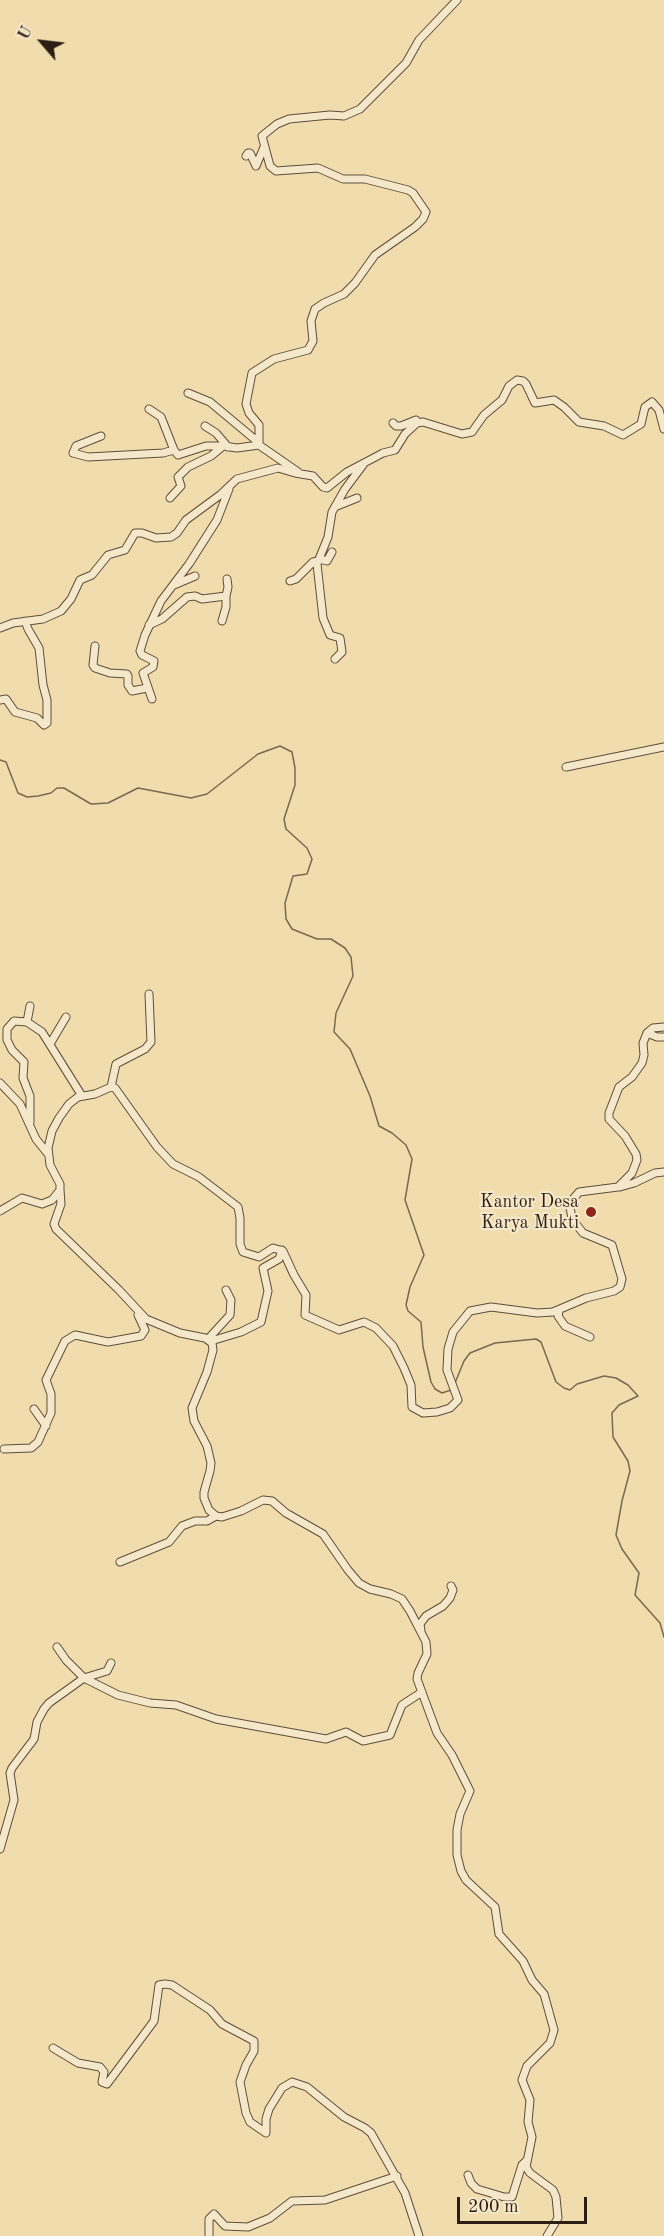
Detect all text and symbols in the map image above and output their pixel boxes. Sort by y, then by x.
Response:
north arrow [12,12,72,72]
text: U [16,24,36,43]
place label: Kantor Desa Karya Mukti [480,1191,579,1234]
marker: Kantor Desa Karya Mukti [584,1205,598,1219]
scale bar [460,2185,590,2223]
text: 200 m [468,2198,519,2216]

